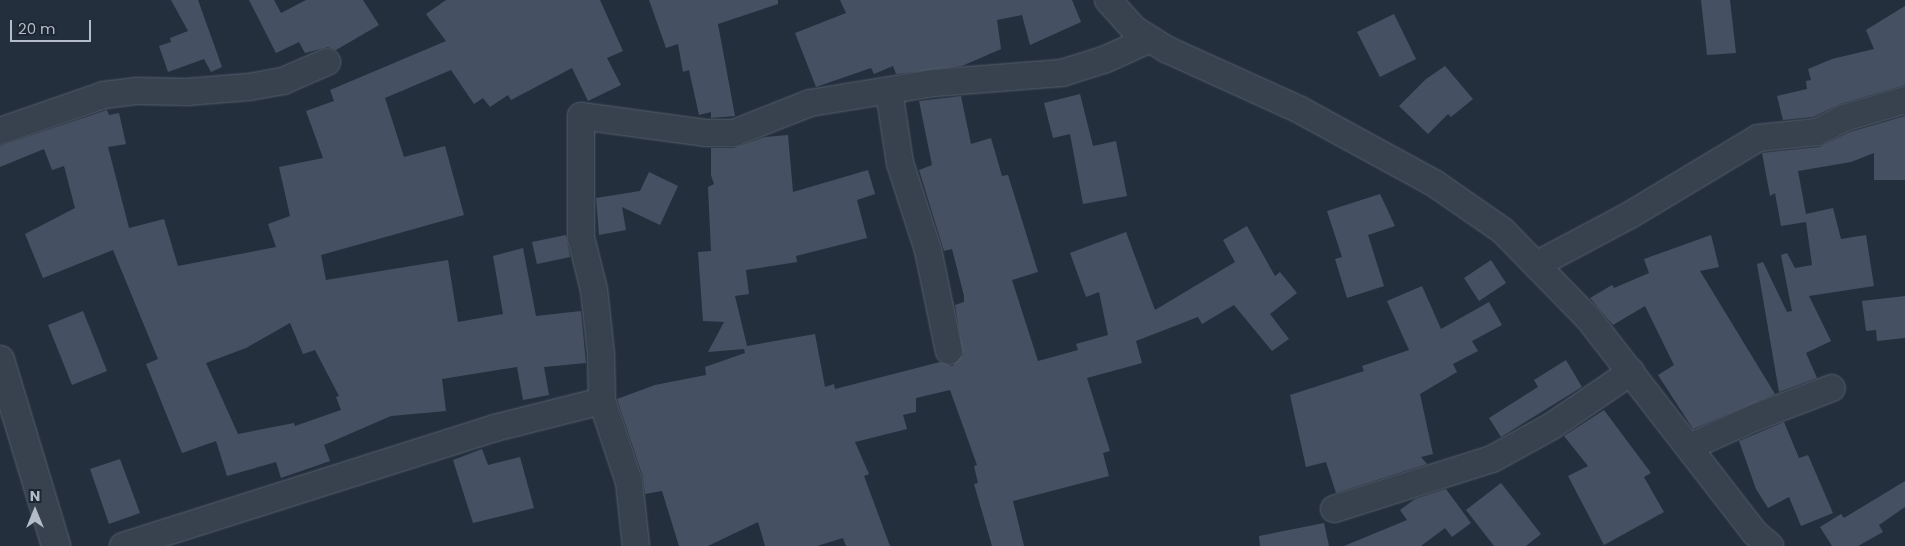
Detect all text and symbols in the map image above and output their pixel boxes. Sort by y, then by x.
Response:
scale bar [12,10,94,42]
text: 20 m [18,18,56,39]
north arrow [10,486,60,536]
text: N [30,486,40,506]

